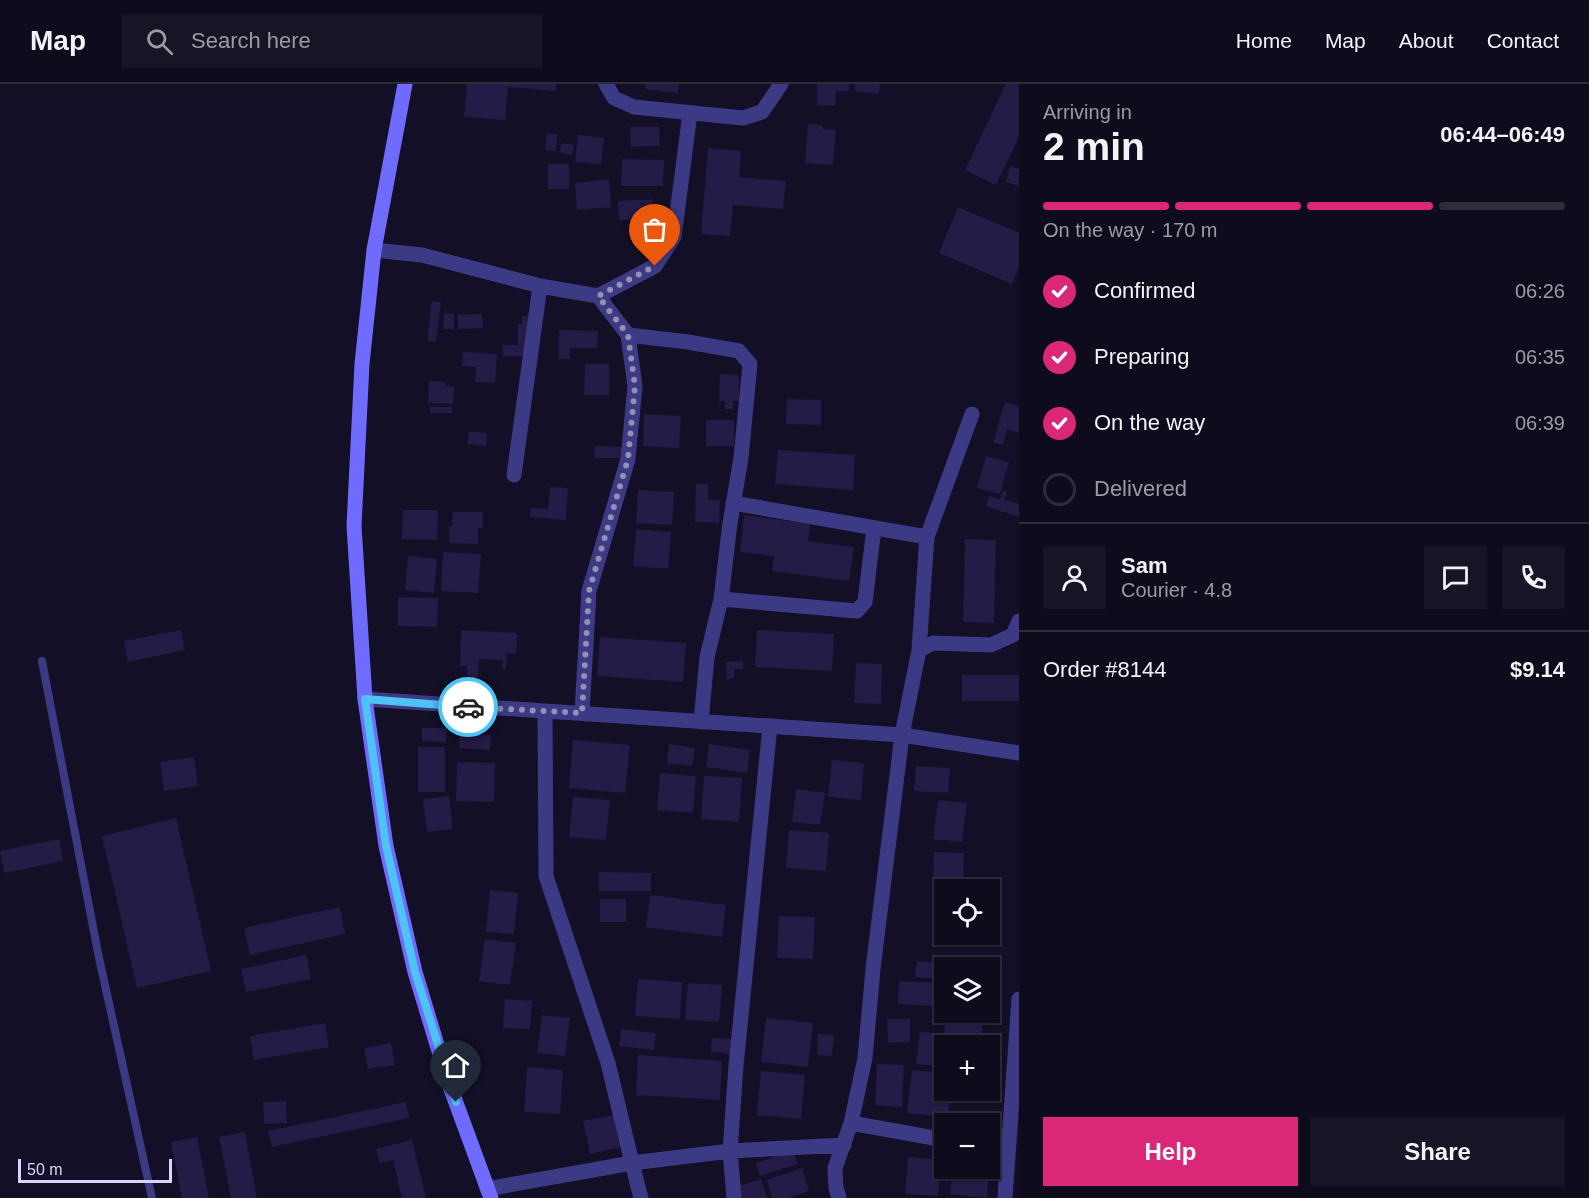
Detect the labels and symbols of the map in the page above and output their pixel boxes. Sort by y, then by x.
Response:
pin [629,204,680,266]
courier [438,677,498,737]
pin [430,1040,481,1102]
scale bar [18,1156,172,1184]

